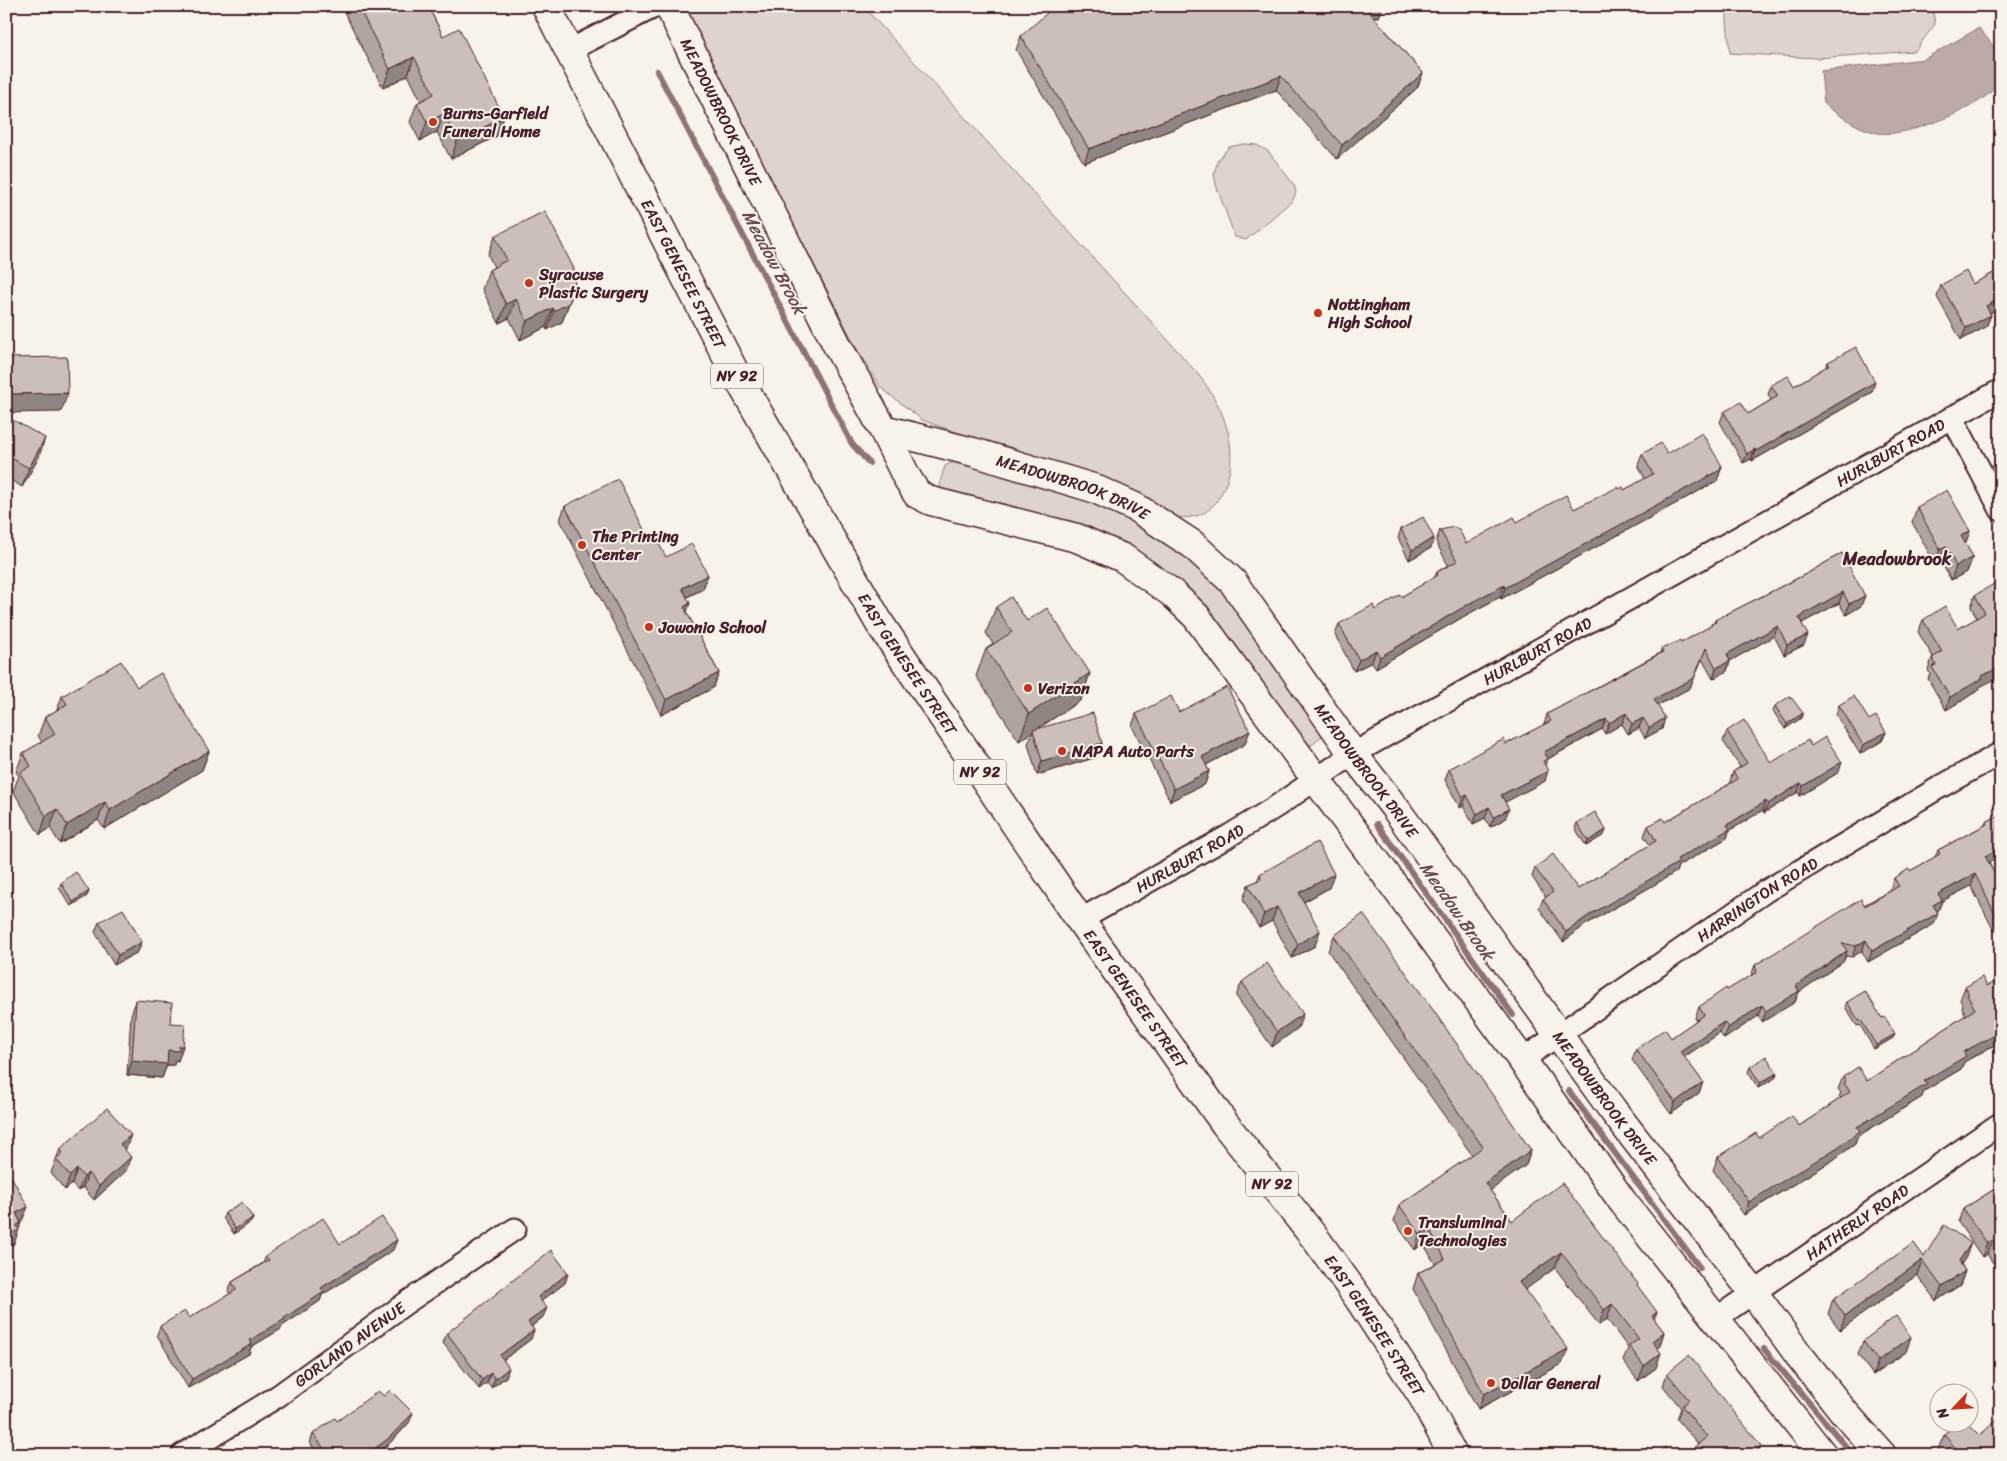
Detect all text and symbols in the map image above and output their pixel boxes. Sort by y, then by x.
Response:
street label: MEADOWBROOK DRIVE [672,33,770,192]
place label: Burns-Garfield Funeral Home [442,99,550,146]
marker: Burns-Garfield Funeral Home [427,116,439,128]
street label: EAST GENESEE STREET [633,193,735,355]
water label: Meadow Brook [733,204,816,322]
place label: Syracuse Plastic Surgery [538,260,649,307]
marker: Syracuse Plastic Surgery [523,277,535,289]
place label: Nottingham High School [1327,290,1413,337]
marker: Nottingham High School [1312,307,1324,319]
road number: NY 92 [711,364,763,388]
street label: HURLBURT ROAD [1830,410,1951,495]
street label: MEADOWBROOK DRIVE [993,446,1157,529]
place label: The Printing Center [591,522,679,569]
marker: The Printing Center [576,539,588,551]
district label: Meadowbrook [1842,543,1952,575]
street label: EAST GENESEE STREET [850,587,966,742]
street label: HURLBURT ROAD [1477,608,1598,693]
place label: Jowonio School [658,613,768,642]
marker: Jowonio School [643,621,655,633]
place label: Verizon [1038,674,1090,703]
marker: Verizon [1022,682,1034,694]
street label: MEADOWBROOK DRIVE [1306,697,1427,845]
place label: NAPA Auto Parts [1071,737,1195,766]
marker: NAPA Auto Parts [1056,745,1068,757]
road number: NY 92 [954,760,1006,784]
street label: HURLBURT ROAD [1130,815,1251,901]
street label: HARRINGTON ROAD [1690,849,1824,950]
water label: Meadow Brook [1411,855,1505,969]
street label: EAST GENESEE STREET [1075,923,1196,1075]
street label: MEADOWBROOK DRIVE [1545,1024,1665,1173]
road number: NY 92 [1246,1172,1298,1196]
street label: HATHERLY ROAD [1799,1176,1916,1268]
place label: Transluminal Technologies [1418,1208,1508,1255]
marker: Transluminal Technologies [1402,1225,1414,1237]
street label: EAST GENESEE STREET [1316,1248,1433,1403]
street label: GORLAND AVENUE [288,1293,413,1395]
place label: Dollar General [1501,1369,1602,1398]
marker: Dollar General [1485,1377,1497,1389]
north arrow [1930,1384,1980,1434]
text: N [1929,1403,1956,1424]

